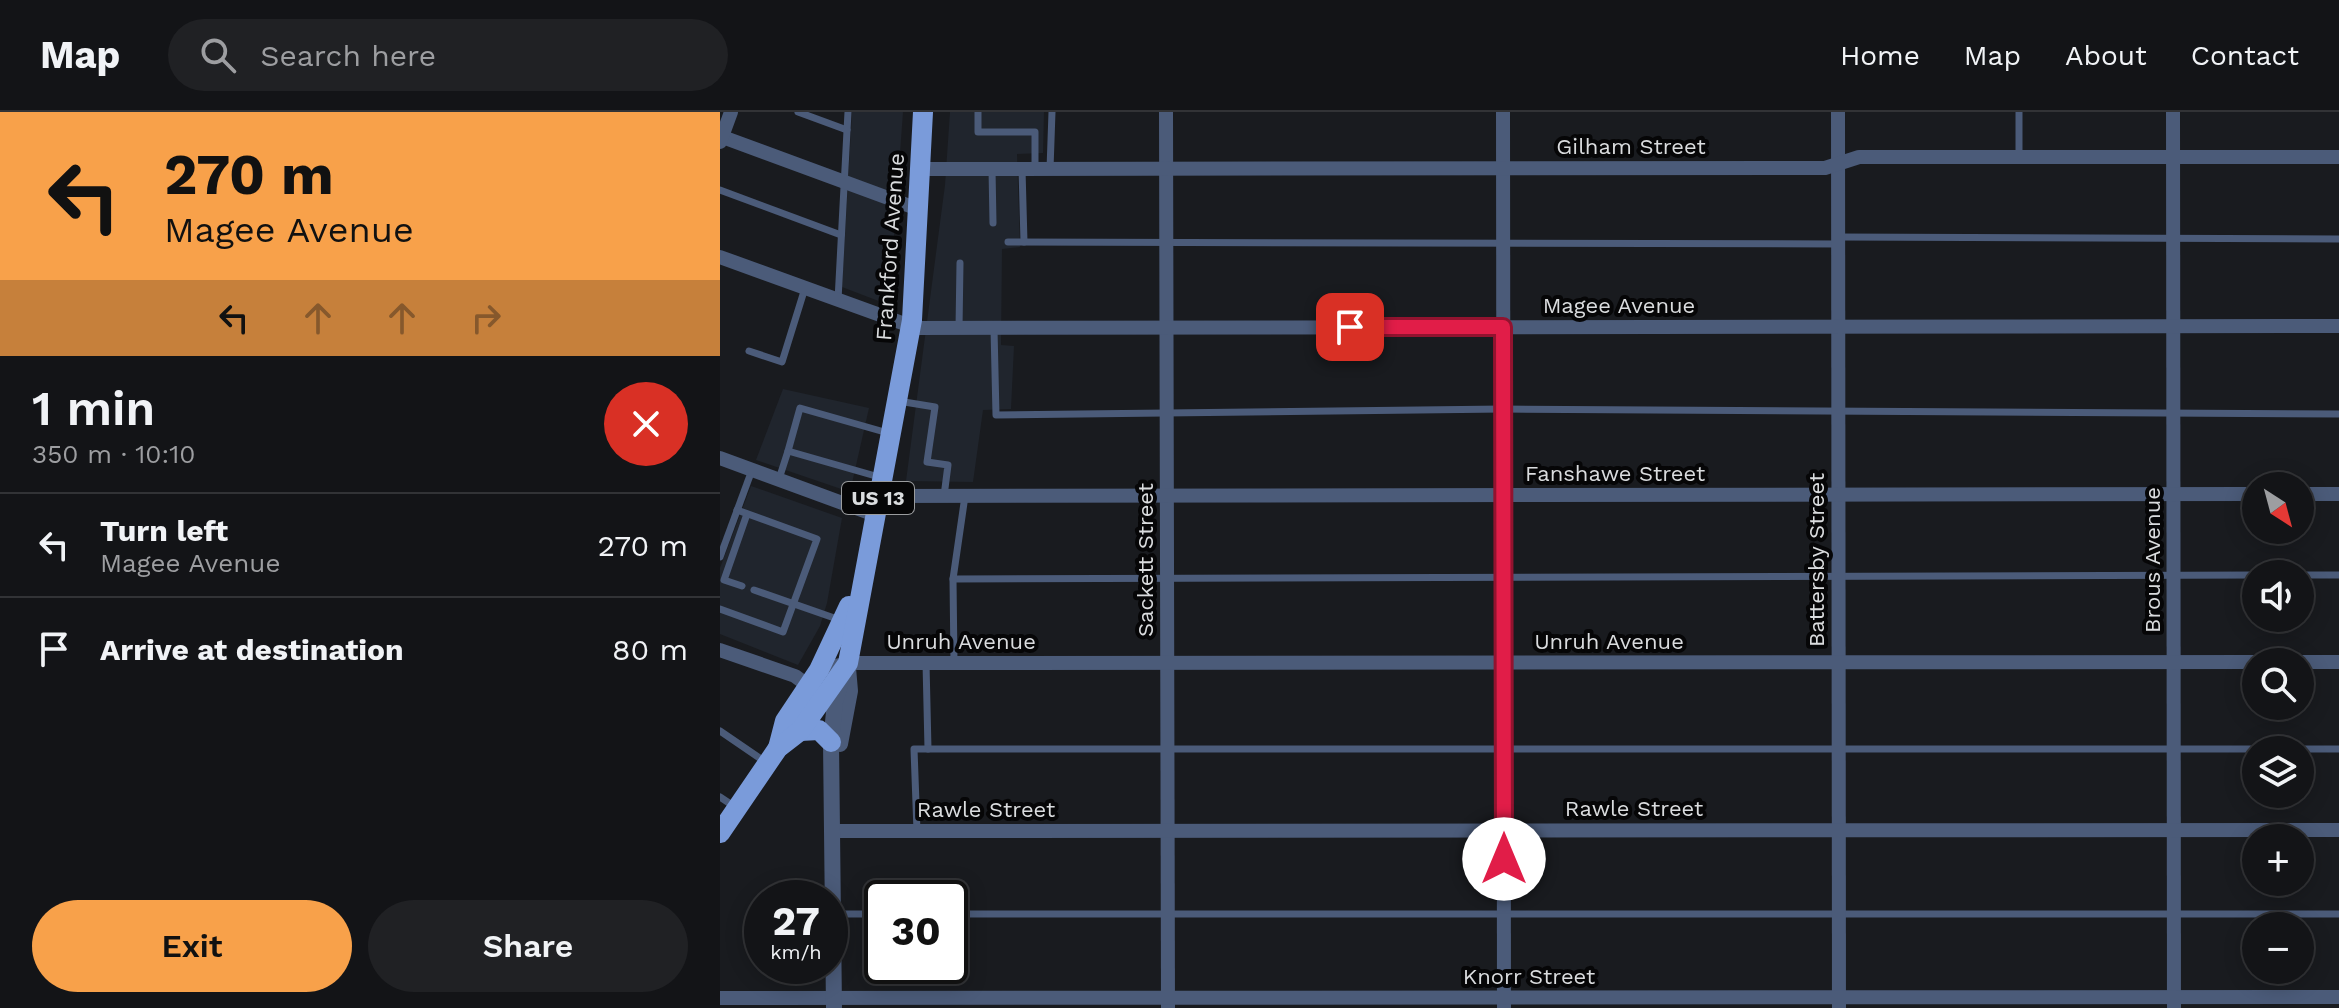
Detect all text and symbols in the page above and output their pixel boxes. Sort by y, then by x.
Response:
search box [168,19,728,91]
text: Map [40,33,120,77]
icon: search [196,33,240,77]
text: Search here [260,38,436,73]
text: Home [1840,39,1920,72]
text: Map [1964,39,2021,72]
text: About [2065,39,2147,72]
text: Contact [2191,39,2299,72]
street label: Gilham Street [1556,134,1706,159]
text: 270 m [164,142,334,208]
icon: left [32,144,136,248]
street label: Frankford Avenue [871,152,909,342]
text: Magee Avenue [164,209,414,251]
pin [1316,293,1384,361]
street label: Magee Avenue [1543,293,1695,318]
icon: left [212,296,256,340]
icon: ahead [296,296,340,340]
icon: ahead [380,296,424,340]
icon: right [464,296,508,340]
icon: arrive [1328,305,1372,349]
text: 1 min [32,380,155,437]
button: close [604,382,688,466]
text: 350 m · 10:10 [32,439,196,469]
street label: Fanshawe Street [1525,461,1705,486]
north arrow [2242,472,2314,544]
map controls [2242,472,2314,984]
street label: Battersby Street [1804,473,1829,647]
road number: US 13 [842,482,914,514]
street label: Sackett Street [1133,483,1158,637]
street label: Brous Avenue [2140,487,2165,633]
text: Turn left [100,513,228,548]
icon: left [32,523,76,567]
text: 270 m [597,528,688,563]
text: Magee Avenue [100,548,280,578]
button: sound [2242,560,2314,632]
icon: arrive [32,627,76,671]
street label: Unruh Avenue [886,629,1036,654]
street label: Unruh Avenue [1534,629,1684,654]
text: Arrive at destination [100,632,404,667]
text: 80 m [612,632,688,667]
button: search [2242,648,2314,720]
button: layers [2242,736,2314,808]
street label: Rawle Street [1565,796,1703,821]
street label: Rawle Street [917,797,1055,822]
position arrow [1462,817,1546,901]
button: + [2242,824,2314,896]
speed limit sign: 30 [864,880,968,984]
text: 27 [772,898,820,945]
button: Exit [32,900,352,992]
button: Share [368,900,688,992]
button: − [2242,912,2314,984]
text: km/h [770,940,822,964]
street label: Knorr Street [1463,964,1595,989]

